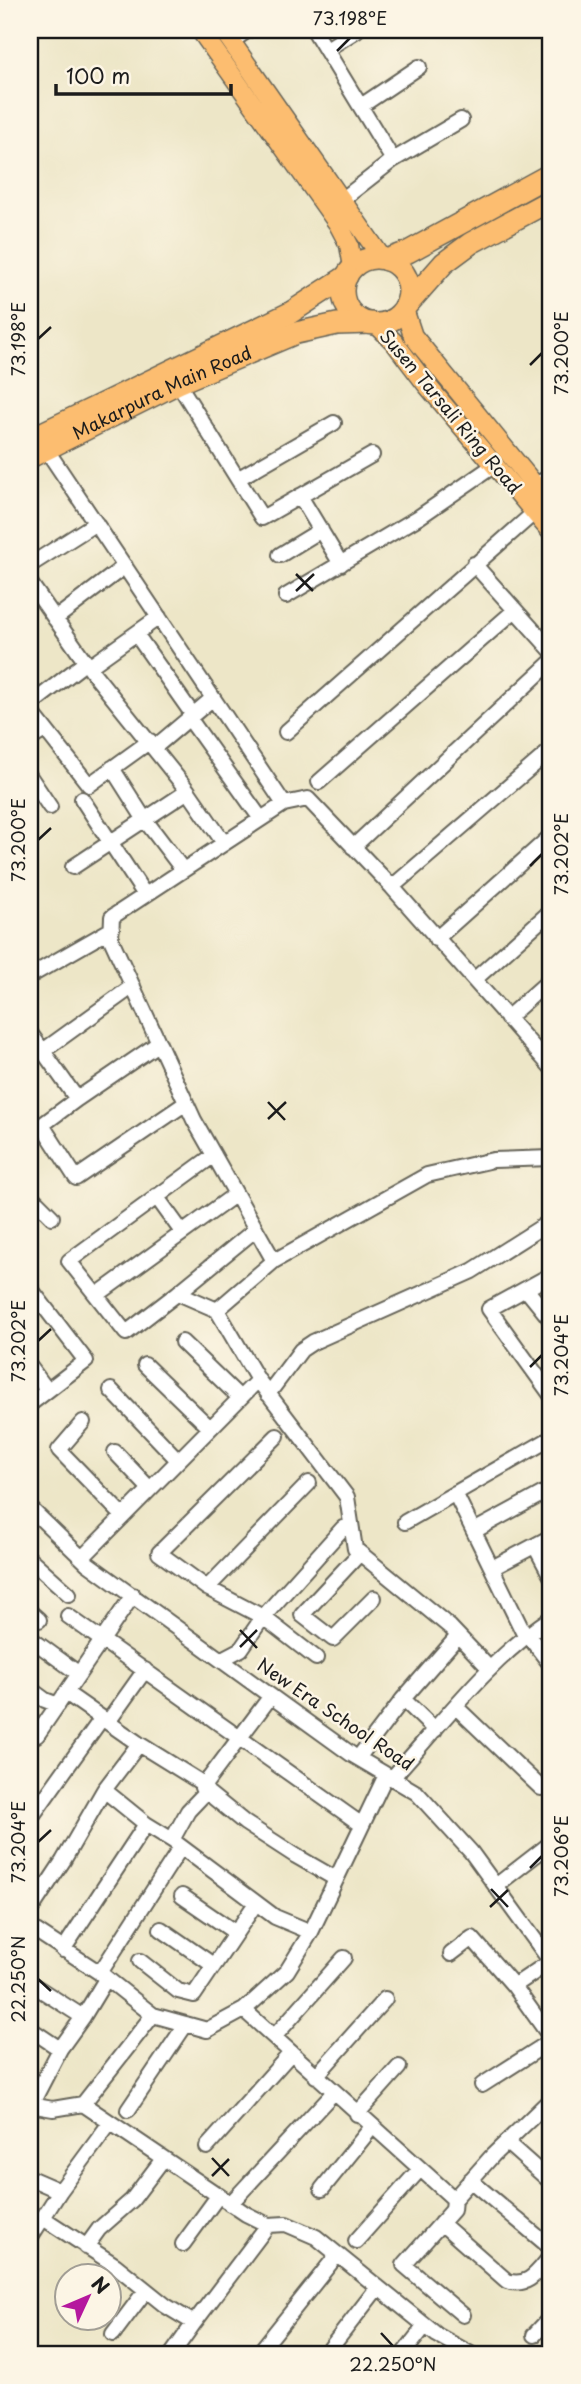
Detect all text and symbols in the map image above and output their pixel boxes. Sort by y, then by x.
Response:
text: 73.198°E [313,4,387,31]
scale bar [56,52,231,96]
text: 100 m [66,59,130,91]
text: 73.198°E [4,302,31,376]
text: 73.200°E [547,311,574,395]
street label: Susen Tarsali Ring Road [374,323,528,499]
street label: Makarpura Main Road [67,338,256,446]
text: 73.200°E [4,798,31,882]
text: 73.202°E [547,813,574,895]
text: 73.202°E [4,1300,31,1382]
text: 73.204°E [547,1314,574,1396]
street label: New Era School Road [252,1651,420,1777]
text: 73.204°E [4,1801,31,1883]
text: 73.206°E [547,1815,574,1897]
text: 22.250°N [4,1935,31,2023]
north arrow [52,2262,122,2332]
text: N [86,2269,116,2300]
text: 22.250°N [349,2350,437,2377]

